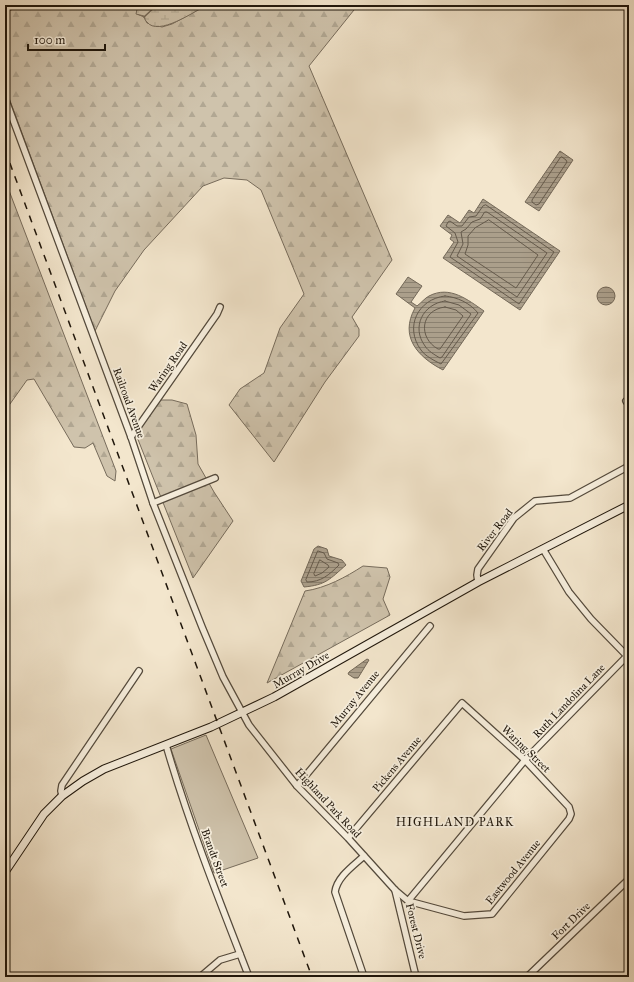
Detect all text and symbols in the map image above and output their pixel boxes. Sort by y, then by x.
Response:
scale bar [28,26,105,52]
text: 100 m [34,33,65,47]
street label: Waring Road [146,339,190,395]
street label: Railroad Avenue [110,366,148,440]
street label: River Road [474,506,516,554]
street label: Murray Drive [271,648,332,691]
street label: Ruth Landolina Lane [530,661,608,741]
street label: Murray Avenue [328,667,382,730]
street label: Waring Street [499,723,553,775]
street label: Pickens Avenue [370,733,424,795]
street label: Highland Park Road [292,765,364,841]
district label: HIGHLAND PARK [396,815,514,829]
street label: Brandt Street [198,827,232,889]
street label: Eastwood Avenue [483,837,543,907]
street label: Fort Drive [549,899,593,942]
street label: Forest Drive [403,902,429,961]

